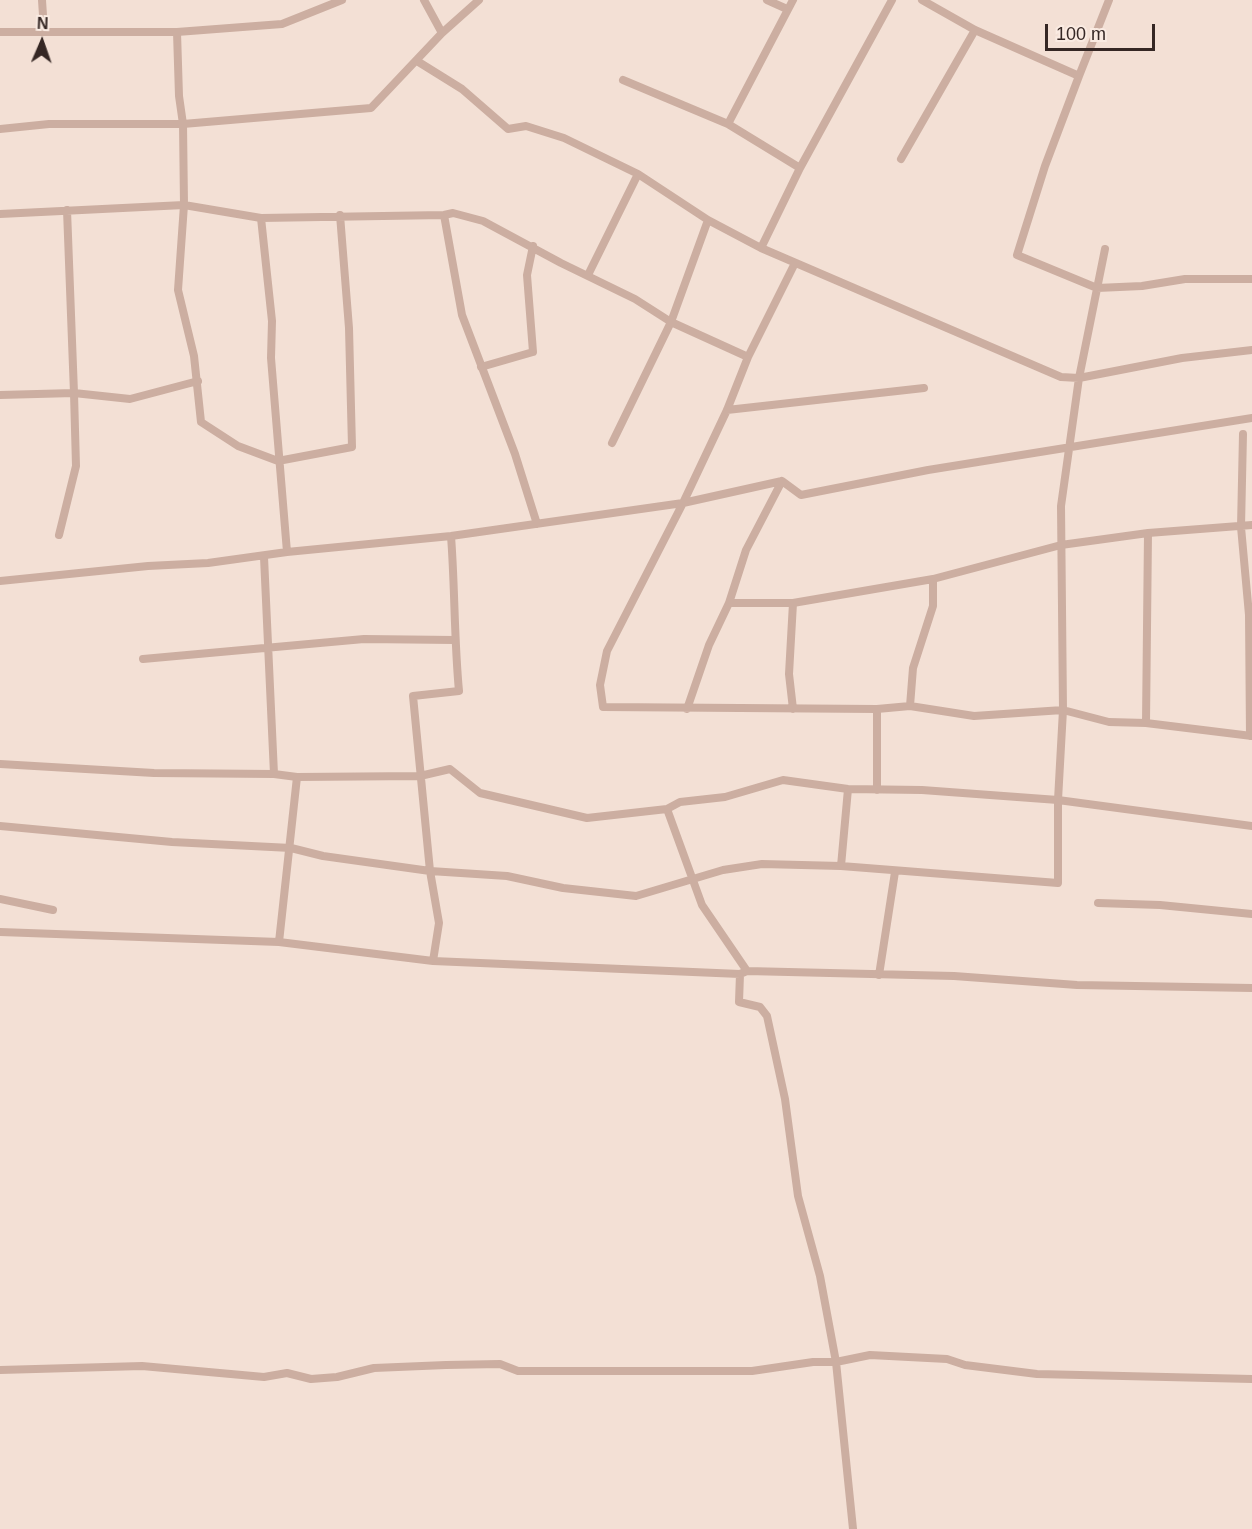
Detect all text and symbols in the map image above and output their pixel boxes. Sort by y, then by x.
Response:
north arrow [12,12,72,72]
scale bar [1048,12,1158,50]
text: N [37,15,49,32]
text: 100 m [1056,24,1106,44]

